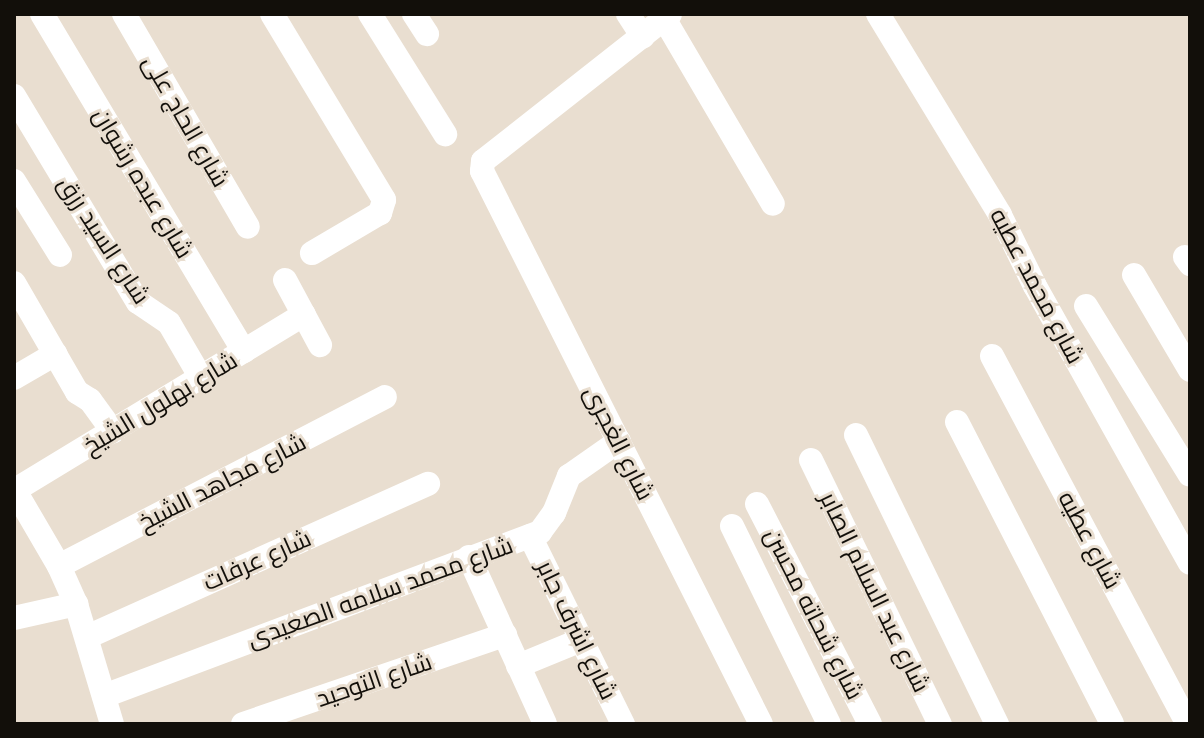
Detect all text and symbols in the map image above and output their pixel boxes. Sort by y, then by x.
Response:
street label: شارع الحاج على [137,50,235,192]
street label: شارع عبده رشوان [87,103,199,263]
street label: شارع السيد رزق [52,171,156,309]
street label: شارع محمد عطيه [984,203,1090,369]
street label: شارع بهلول الشيخ [78,346,242,460]
street label: شارع الغجرى [578,381,660,505]
street label: شارع مجاهد الشيخ [133,427,311,537]
street label: شارع عطيه [1052,486,1128,594]
street label: شارع عبد السلام الصابر [814,487,936,697]
street label: شارع عرفات [199,523,315,597]
street label: شارع شحاته محسن [758,524,870,704]
street label: شارع محمد سلامه الصعيدى [243,531,517,653]
street label: شارع اشرف جابر [531,556,623,704]
street label: شارع التوحيد [312,647,436,713]

